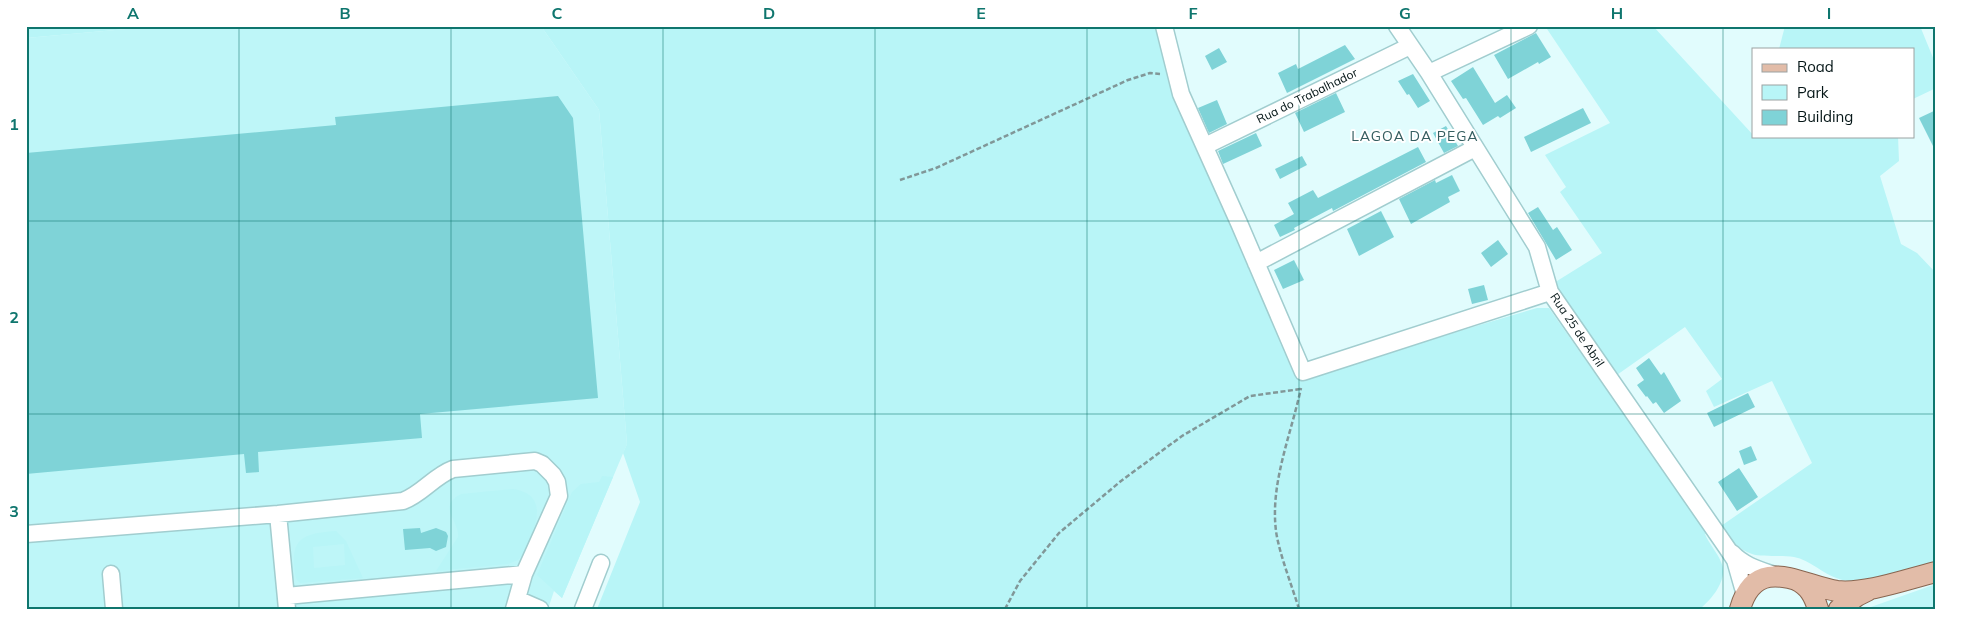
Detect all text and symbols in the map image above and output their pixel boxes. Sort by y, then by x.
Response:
text: A [127,3,139,23]
text: B [339,3,351,23]
text: C [552,3,563,23]
text: D [763,3,775,23]
text: E [976,3,986,23]
text: F [1188,3,1198,23]
text: G [1399,3,1411,23]
text: H [1611,3,1623,23]
text: I [1827,3,1831,23]
legend [1752,48,1914,138]
text: Road [1797,57,1834,76]
street label: Rua do Trabalhador [1254,64,1360,127]
text: Park [1797,83,1829,102]
text: Building [1797,107,1853,126]
text: 1 [9,114,19,134]
district label: LAGOA DA PEGA [1351,127,1479,145]
street label: Rua 25 de Abril [1547,290,1608,370]
text: 2 [9,307,19,327]
text: 3 [9,501,19,521]

